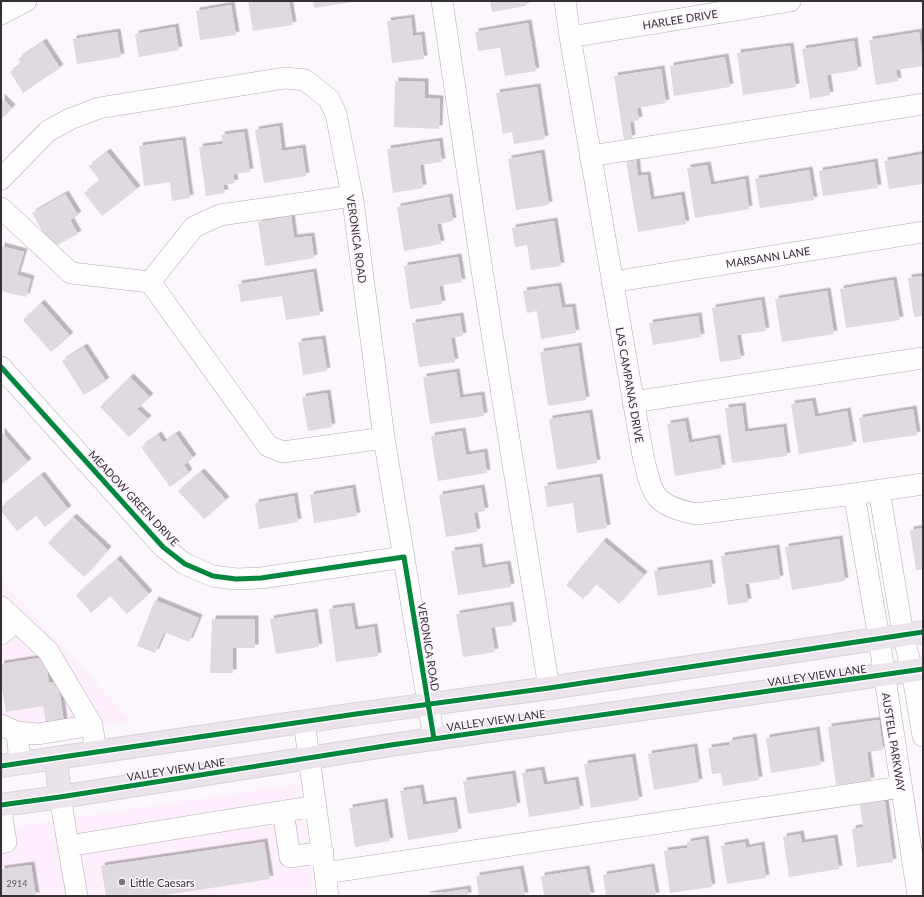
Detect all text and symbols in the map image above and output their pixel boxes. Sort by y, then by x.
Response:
street label: HARLEE DRIVE [641,7,719,31]
street label: VERONICA ROAD [344,194,370,284]
street label: MARSANN LANE [725,244,811,270]
street label: LAS CAMPANAS DRIVE [613,326,647,444]
street label: MEADOW GREEN DRIVE [86,447,182,549]
street label: VERONICA ROAD [416,602,442,692]
street label: VALLEY VIEW LANE [767,662,867,688]
street label: AUSTELL PARKWAY [880,692,908,793]
street label: VALLEY VIEW LANE [446,707,546,733]
street label: VALLEY VIEW LANE [126,755,226,783]
place label: Little Caesars [130,876,195,889]
marker: Little Caesars [117,877,127,887]
house number: 2914 [7,878,27,889]

